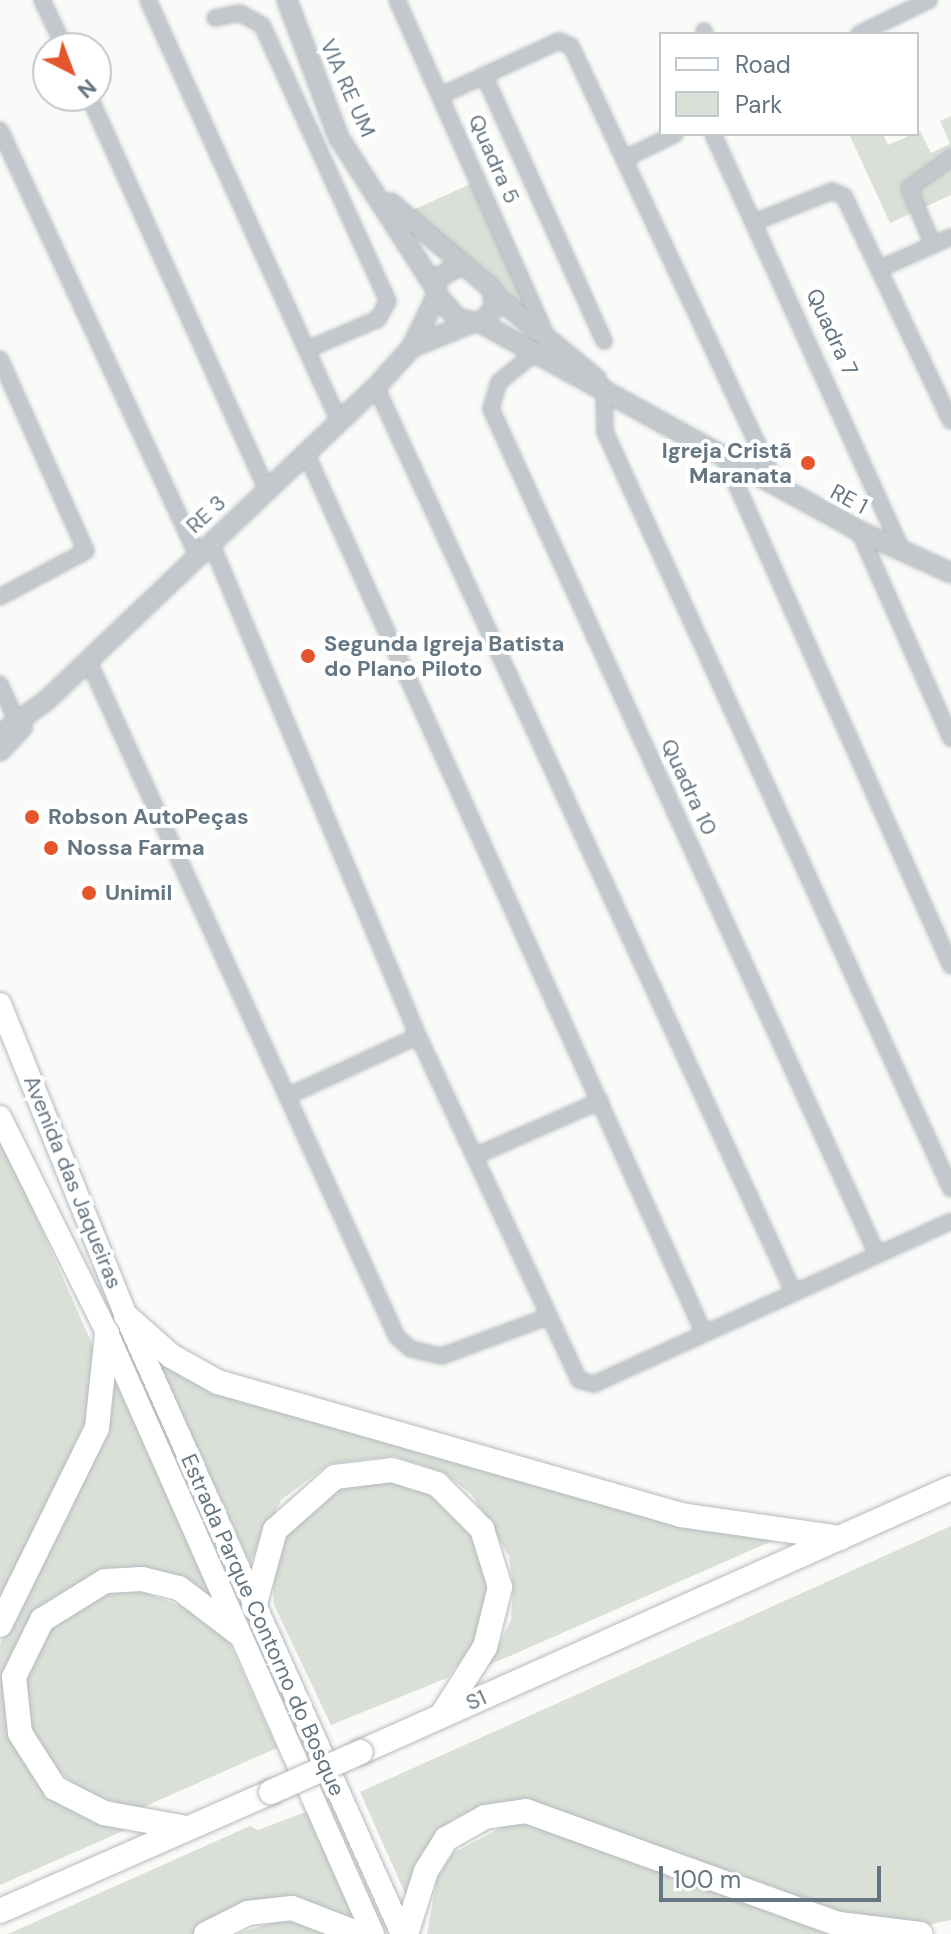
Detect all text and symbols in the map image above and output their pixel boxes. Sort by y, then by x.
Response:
north arrow [32,32,112,112]
legend [659,32,919,136]
street label: VIA RE UM [315,35,381,141]
text: Road [735,49,791,80]
text: N [71,73,103,105]
text: Park [735,89,782,120]
street label: Quadra 5 [463,110,525,208]
street label: Quadra 7 [800,284,864,380]
place label: Igreja Cristã Maranata [662,437,792,488]
marker: Igreja Cristã Maranata [799,454,817,472]
street label: RE 1 [826,478,872,520]
street label: RE 3 [181,489,231,539]
place label: Segunda Igreja Batista do Plano Piloto [324,630,564,682]
marker: Segunda Igreja Batista do Plano Piloto [299,647,317,665]
street label: Quadra 10 [655,735,723,839]
place label: Robson AutoPeças [48,804,249,830]
marker: Robson AutoPeças [23,808,41,826]
place label: Nossa Farma [67,835,205,861]
marker: Nossa Farma [42,839,60,857]
place label: Unimil [105,880,172,906]
marker: Unimil [80,884,98,902]
street label: Avenida das Jaqueiras [18,1072,128,1292]
street label: Estrada Parque Contorno do Bosque [175,1450,351,1800]
street label: S1 [462,1684,490,1716]
scale bar [663,1850,885,1900]
text: 100 m [673,1864,741,1895]

